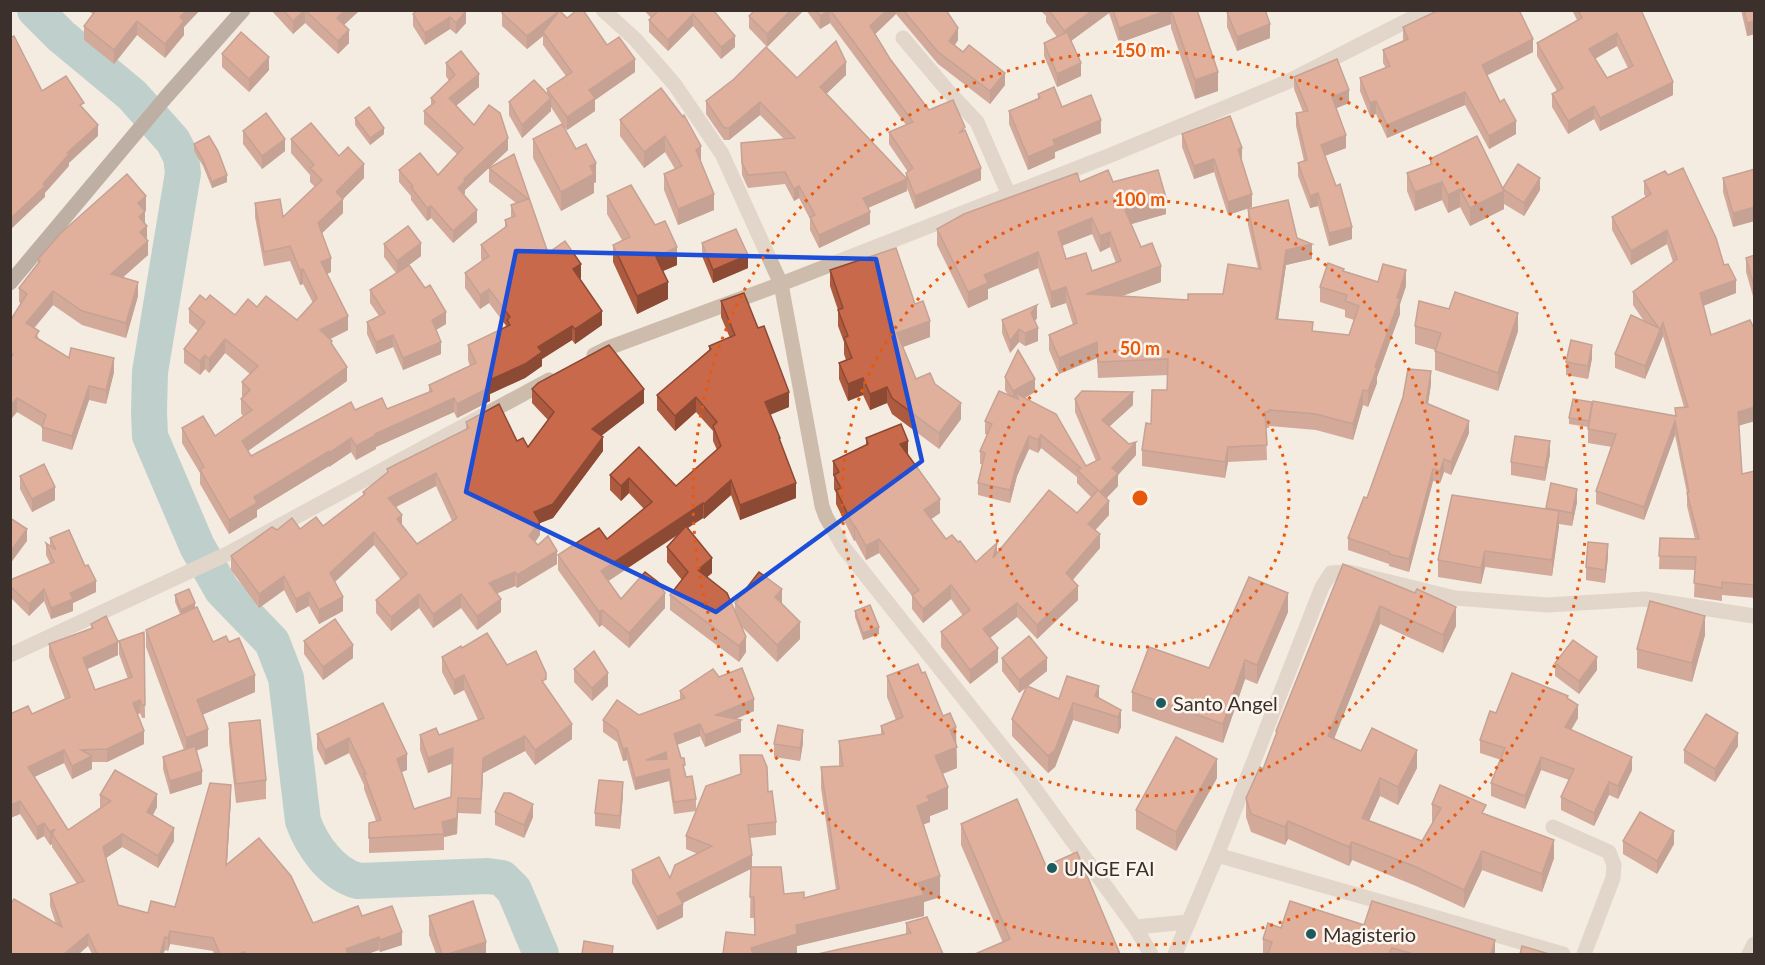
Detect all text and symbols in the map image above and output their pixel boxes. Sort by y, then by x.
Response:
text: 150 m [1115,39,1165,61]
text: 100 m [1115,188,1165,210]
text: 50 m [1120,337,1160,359]
centre of rings [1130,488,1150,508]
place label: Santo Angel [1173,691,1278,715]
marker: Santo Angel [1154,696,1168,710]
place label: UNGE FAI [1064,856,1155,880]
marker: UNGE FAI [1045,861,1059,875]
place label: Magisterio [1323,922,1416,946]
marker: Magisterio [1304,927,1318,941]

